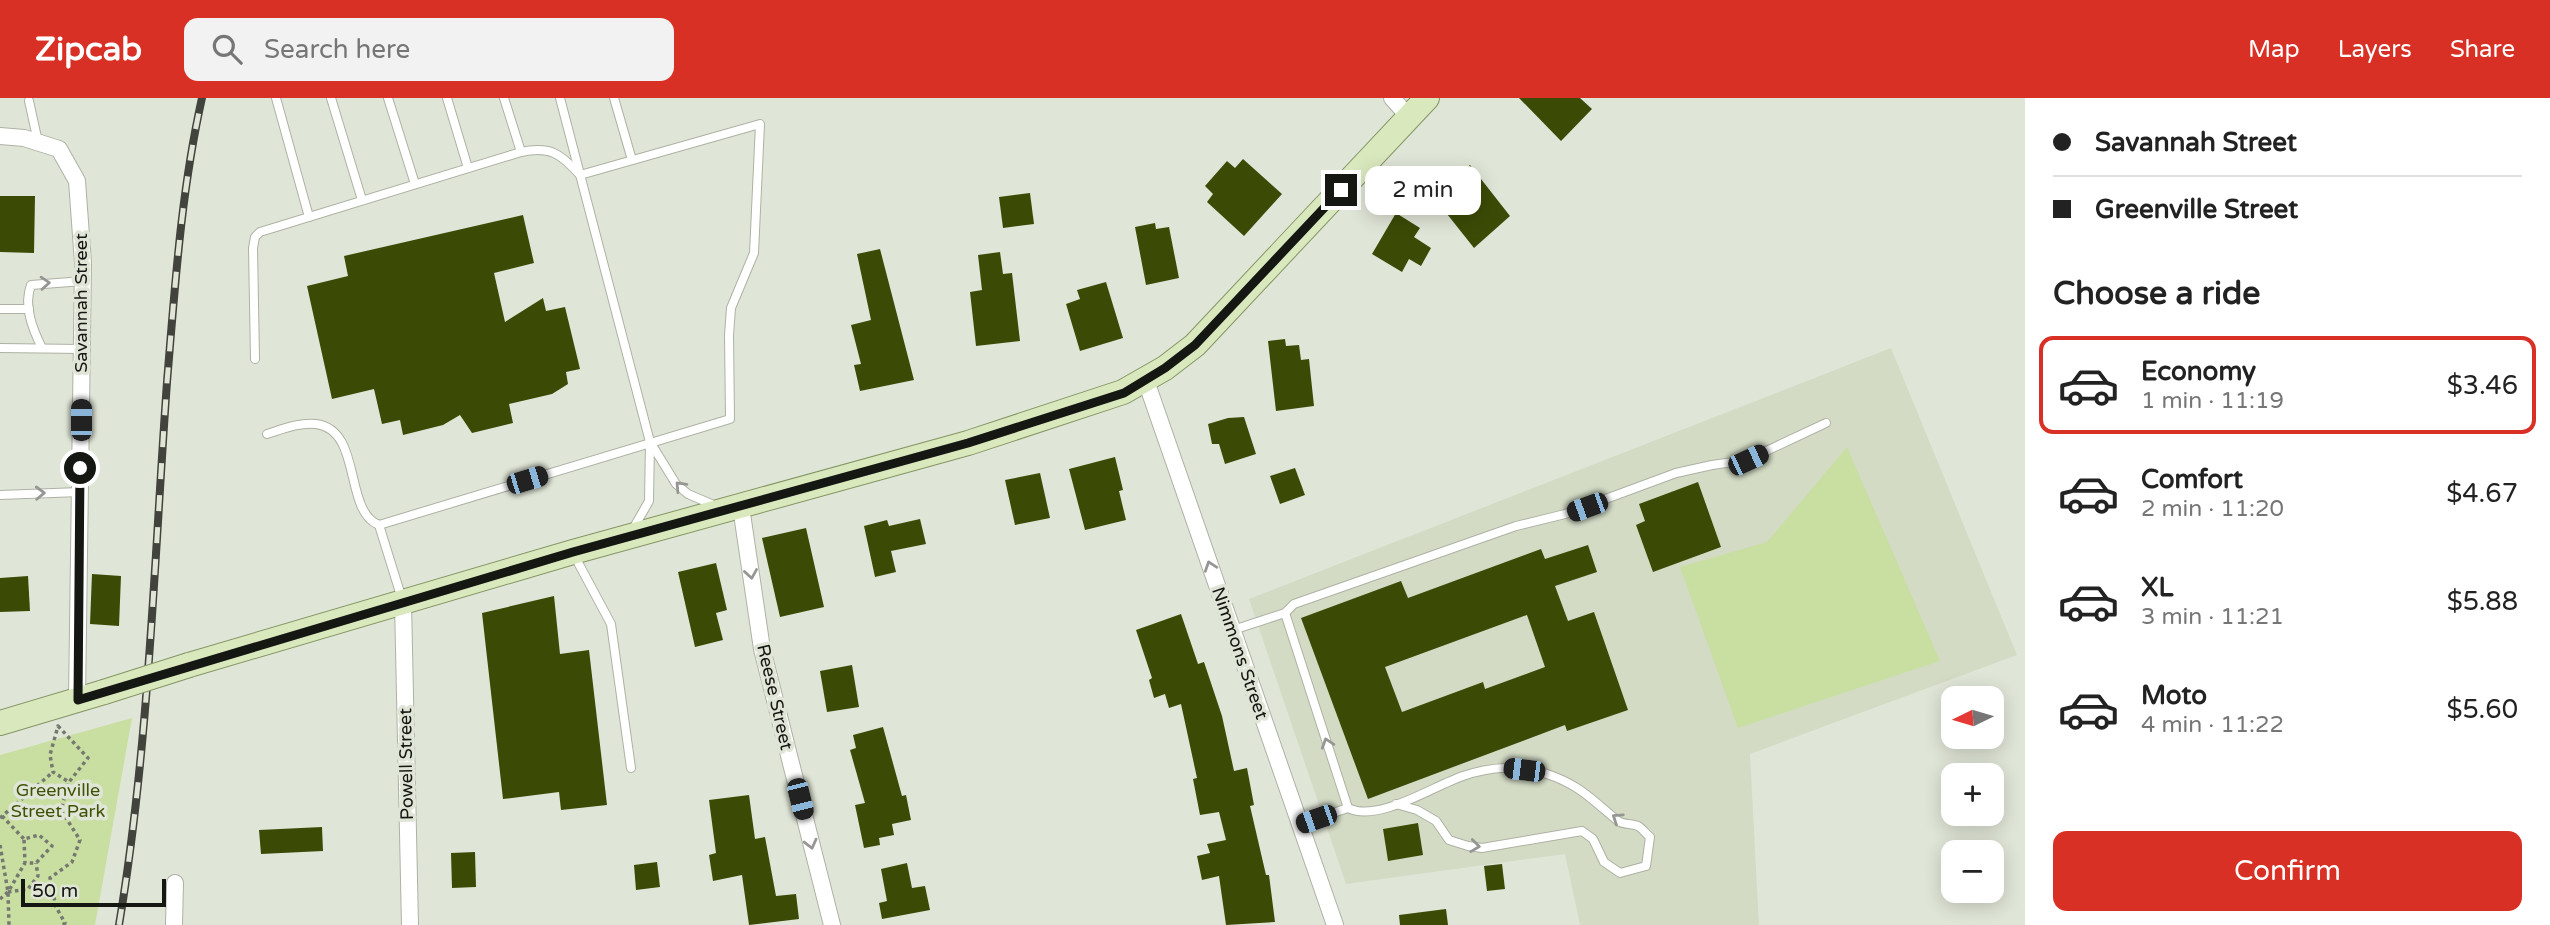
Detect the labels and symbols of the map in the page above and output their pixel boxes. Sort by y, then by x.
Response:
callout: 2 min [1366,166,1481,214]
route end [1325,174,1357,206]
street label: Savannah Street [70,233,92,373]
one-way arrow [39,276,50,291]
car [71,399,92,441]
car [1725,442,1772,478]
route start [64,452,96,484]
car [504,464,551,496]
one-way arrow [676,481,688,494]
one-way arrow [35,486,46,501]
car [1564,490,1611,524]
one-way arrow [1204,560,1218,572]
one-way arrow [743,568,758,580]
street label: Nimmons Street [1207,584,1273,722]
street label: Reese Street [752,642,798,752]
north arrow [1941,686,2004,749]
street label: Powell Street [394,708,418,820]
one-way arrow [1321,738,1336,750]
car [1502,757,1547,783]
car [785,776,816,822]
park label: Greenville Street Park [11,779,105,822]
car [1293,802,1340,836]
one-way arrow [1612,813,1625,826]
one-way arrow [803,838,817,850]
one-way arrow [1469,838,1481,853]
scale bar [21,876,166,908]

